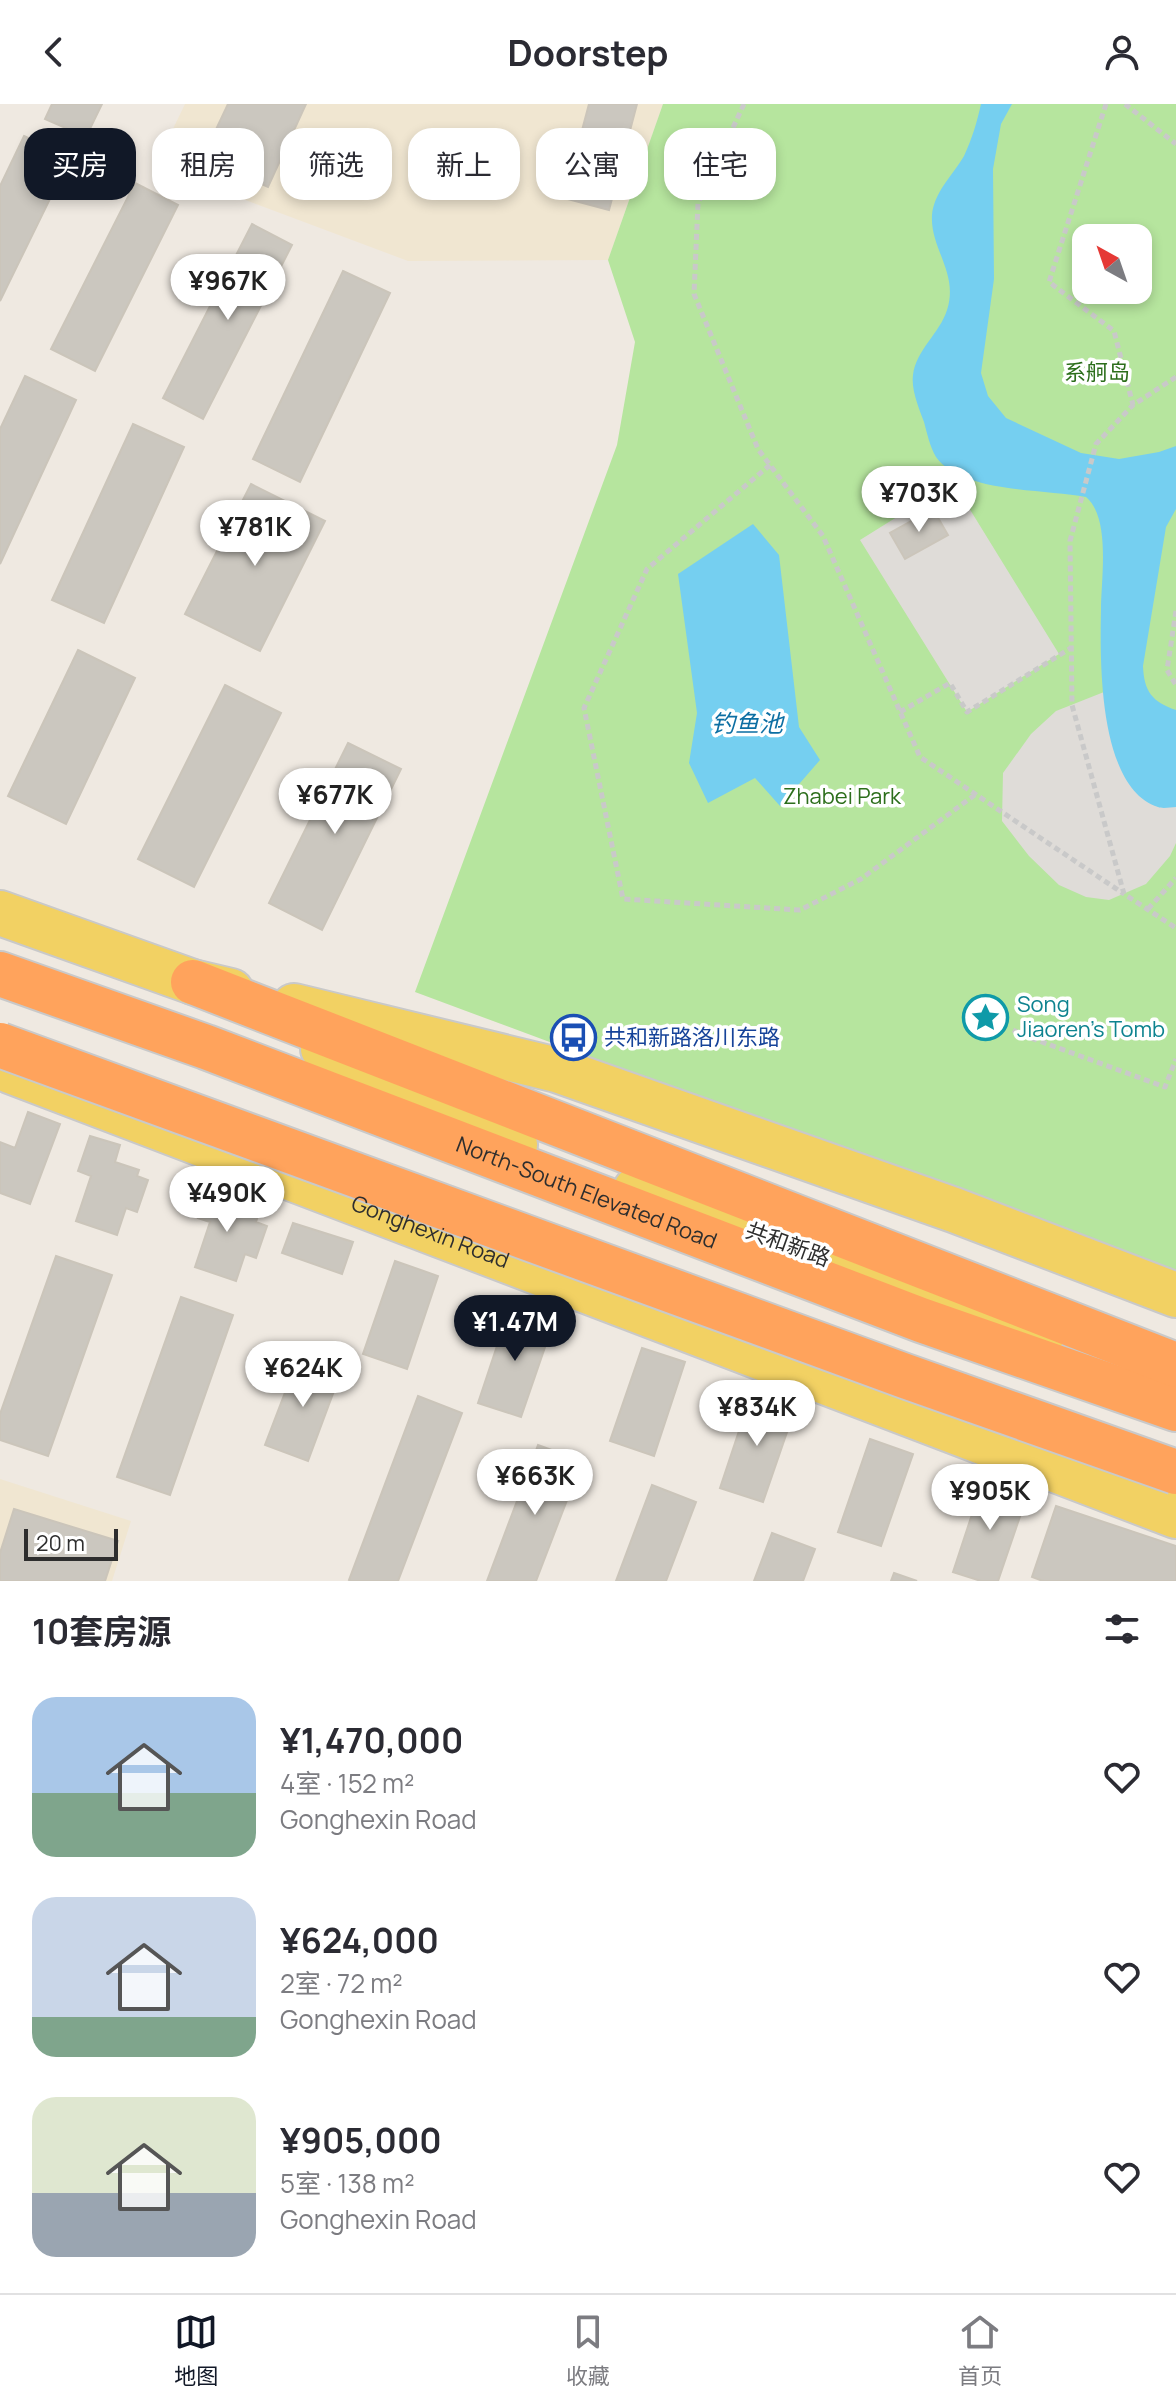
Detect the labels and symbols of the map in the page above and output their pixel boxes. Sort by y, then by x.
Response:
north arrow [1072,224,1152,304]
pin: ¥967K [172,254,284,322]
park label: 系舸岛 [1064,357,1130,387]
pin: ¥703K [863,466,975,534]
pin: ¥781K [199,500,311,568]
water label: 钓鱼池 [711,706,785,739]
pin: ¥677K [279,768,391,836]
park label: Zhabei Park [783,781,902,811]
place label: Song Jiaoren's Tomb [1017,989,1165,1044]
place icon: Song Jiaoren's Tomb [962,993,1010,1041]
bus stop icon: 共和新路洛川东路 [549,1013,597,1061]
place label: 共和新路洛川东路 [604,1022,780,1052]
street label: North-South Elevated Road [452,1129,721,1256]
pin: ¥490K [171,1166,283,1234]
street label: Gonghexin Road [347,1188,514,1275]
street label: 共和新路 [742,1215,834,1273]
pin: ¥1.47M [450,1295,580,1363]
pin: ¥624K [247,1341,359,1409]
pin: ¥834K [701,1380,813,1448]
pin: ¥663K [479,1449,591,1517]
pin: ¥905K [934,1464,1046,1532]
scale bar [24,1525,118,1561]

